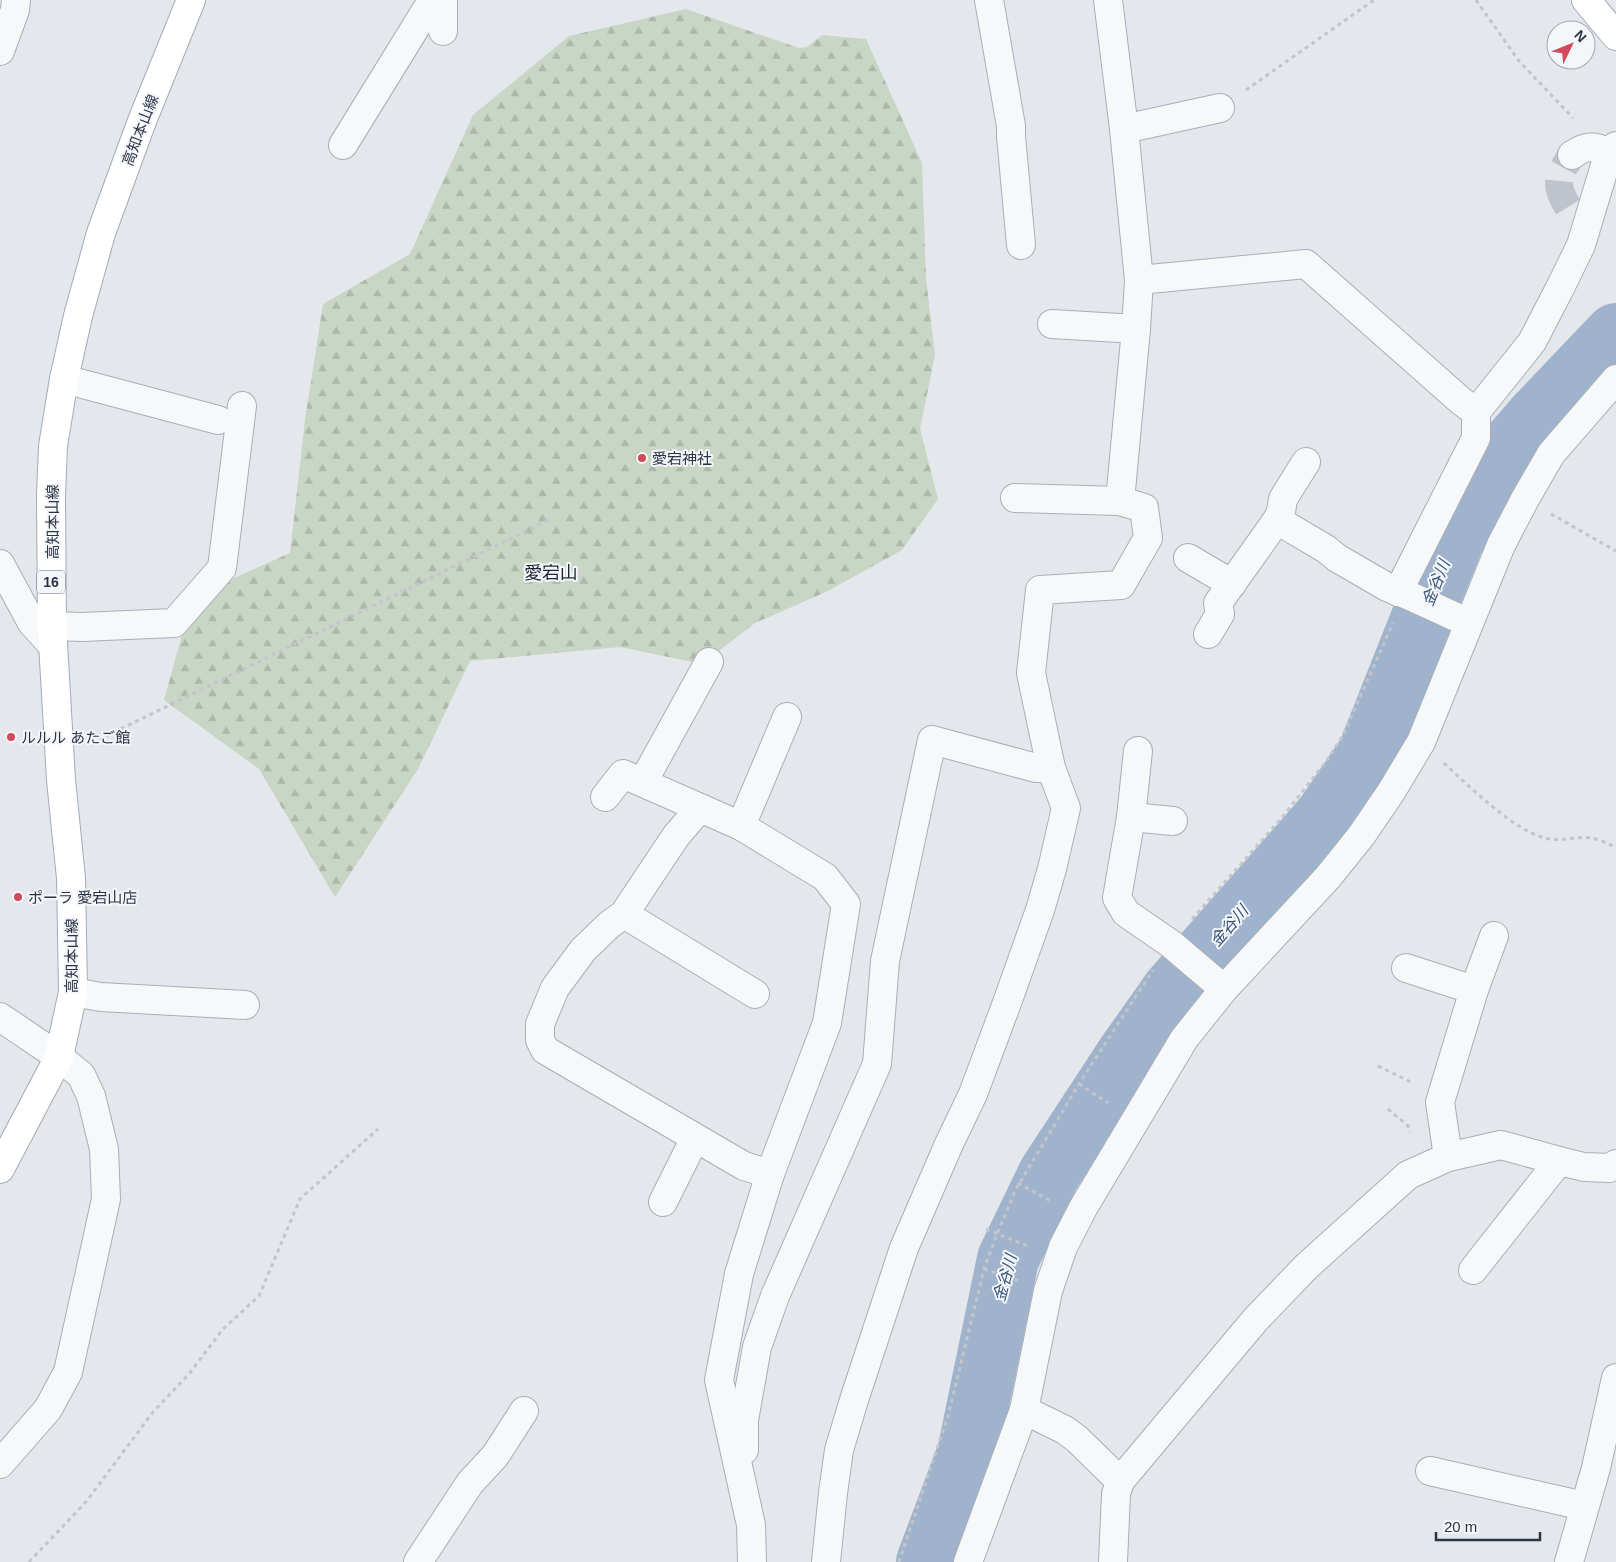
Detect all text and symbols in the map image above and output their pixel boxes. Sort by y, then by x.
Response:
north arrow [1546,20,1596,70]
text: N [1571,27,1590,45]
street label: 高知本山線 [119,92,161,168]
place label: 愛宕神社 [652,450,712,467]
marker: 愛宕神社 [636,452,648,464]
street label: 高知本山線 [44,484,61,560]
water label: 金谷川 [1419,556,1454,608]
district label: 愛宕山 [524,563,578,583]
road number: 16 [37,570,65,594]
place label: ルルル あたご館 [21,729,130,746]
marker: ルルル あたご館 [5,731,17,743]
place label: ポーラ 愛宕山店 [28,889,137,906]
marker: ポーラ 愛宕山店 [12,891,24,903]
water label: 金谷川 [1207,901,1252,950]
street label: 高知本山線 [63,918,80,994]
water label: 金谷川 [991,1251,1020,1303]
scale bar [1436,1510,1540,1542]
text: 20 m [1444,1518,1477,1535]

